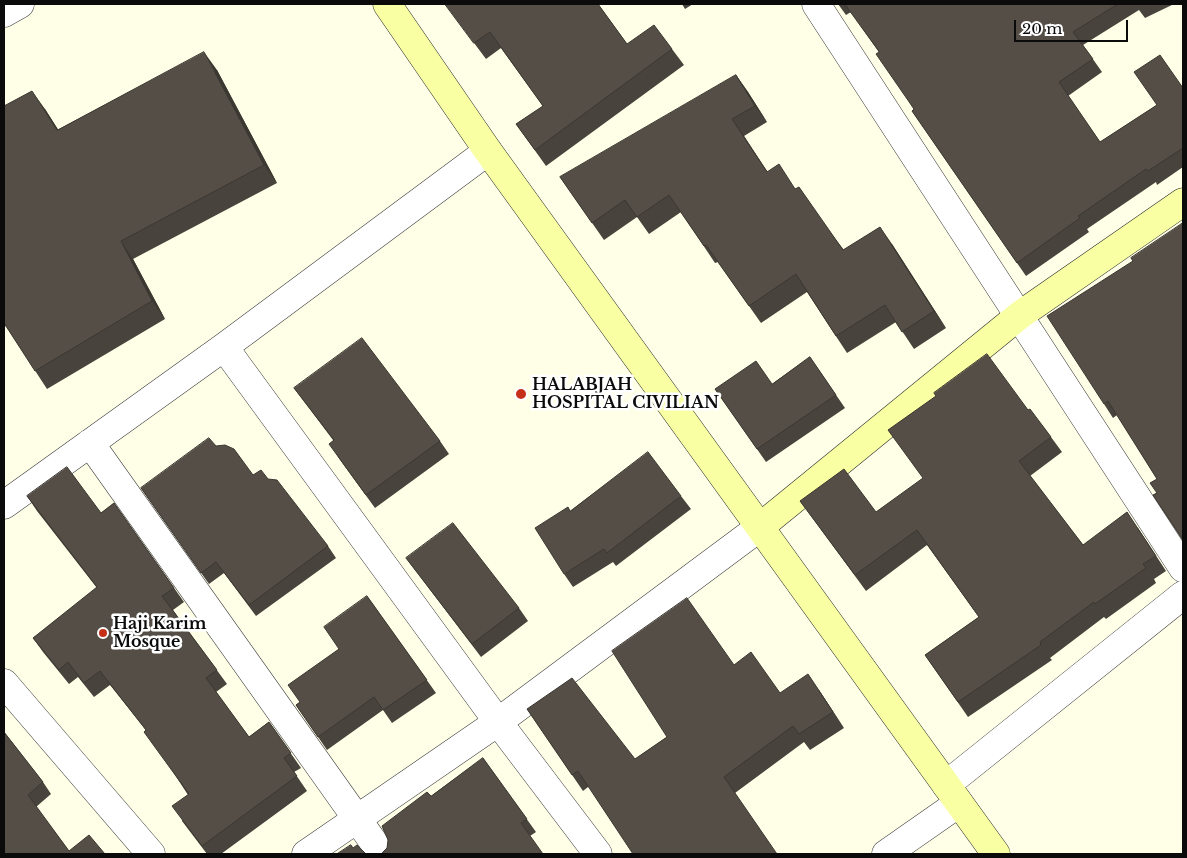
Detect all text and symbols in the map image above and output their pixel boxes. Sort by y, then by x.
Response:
scale bar [1017,10,1131,42]
text: 20 m [1022,19,1062,38]
place label: HALABJAH HOSPITAL CIVILIAN [532,375,719,413]
marker: HALABJAH HOSPITAL CIVILIAN [514,387,528,401]
place label: Haji Karim Mosque [113,614,206,652]
marker: Haji Karim Mosque [97,627,109,639]

